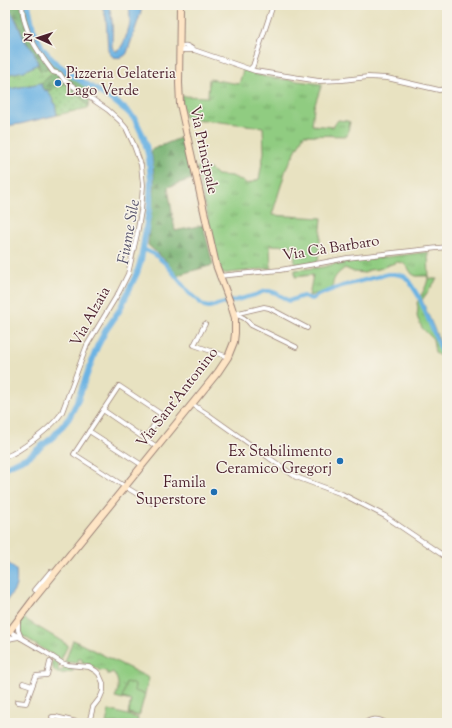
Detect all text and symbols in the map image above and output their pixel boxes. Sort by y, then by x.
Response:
north arrow [18,18,58,58]
text: N [21,33,37,43]
place label: Pizzeria Gelateria Lago Verde [66,64,176,102]
marker: Pizzeria Gelateria Lago Verde [53,78,63,88]
street label: Via Principale [183,104,223,196]
water label: Fiume Sile [113,198,147,266]
street label: Via Cà Barbaro [281,231,381,267]
street label: Via Alzaia [66,283,116,351]
street label: Via Sant'Antonino [132,344,224,452]
place label: Ex Stabilimento Ceramico Gregorj [216,442,332,480]
marker: Ex Stabilimento Ceramico Gregorj [335,456,345,466]
place label: Famila Superstore [136,473,206,511]
marker: Famila Superstore [209,487,219,497]

